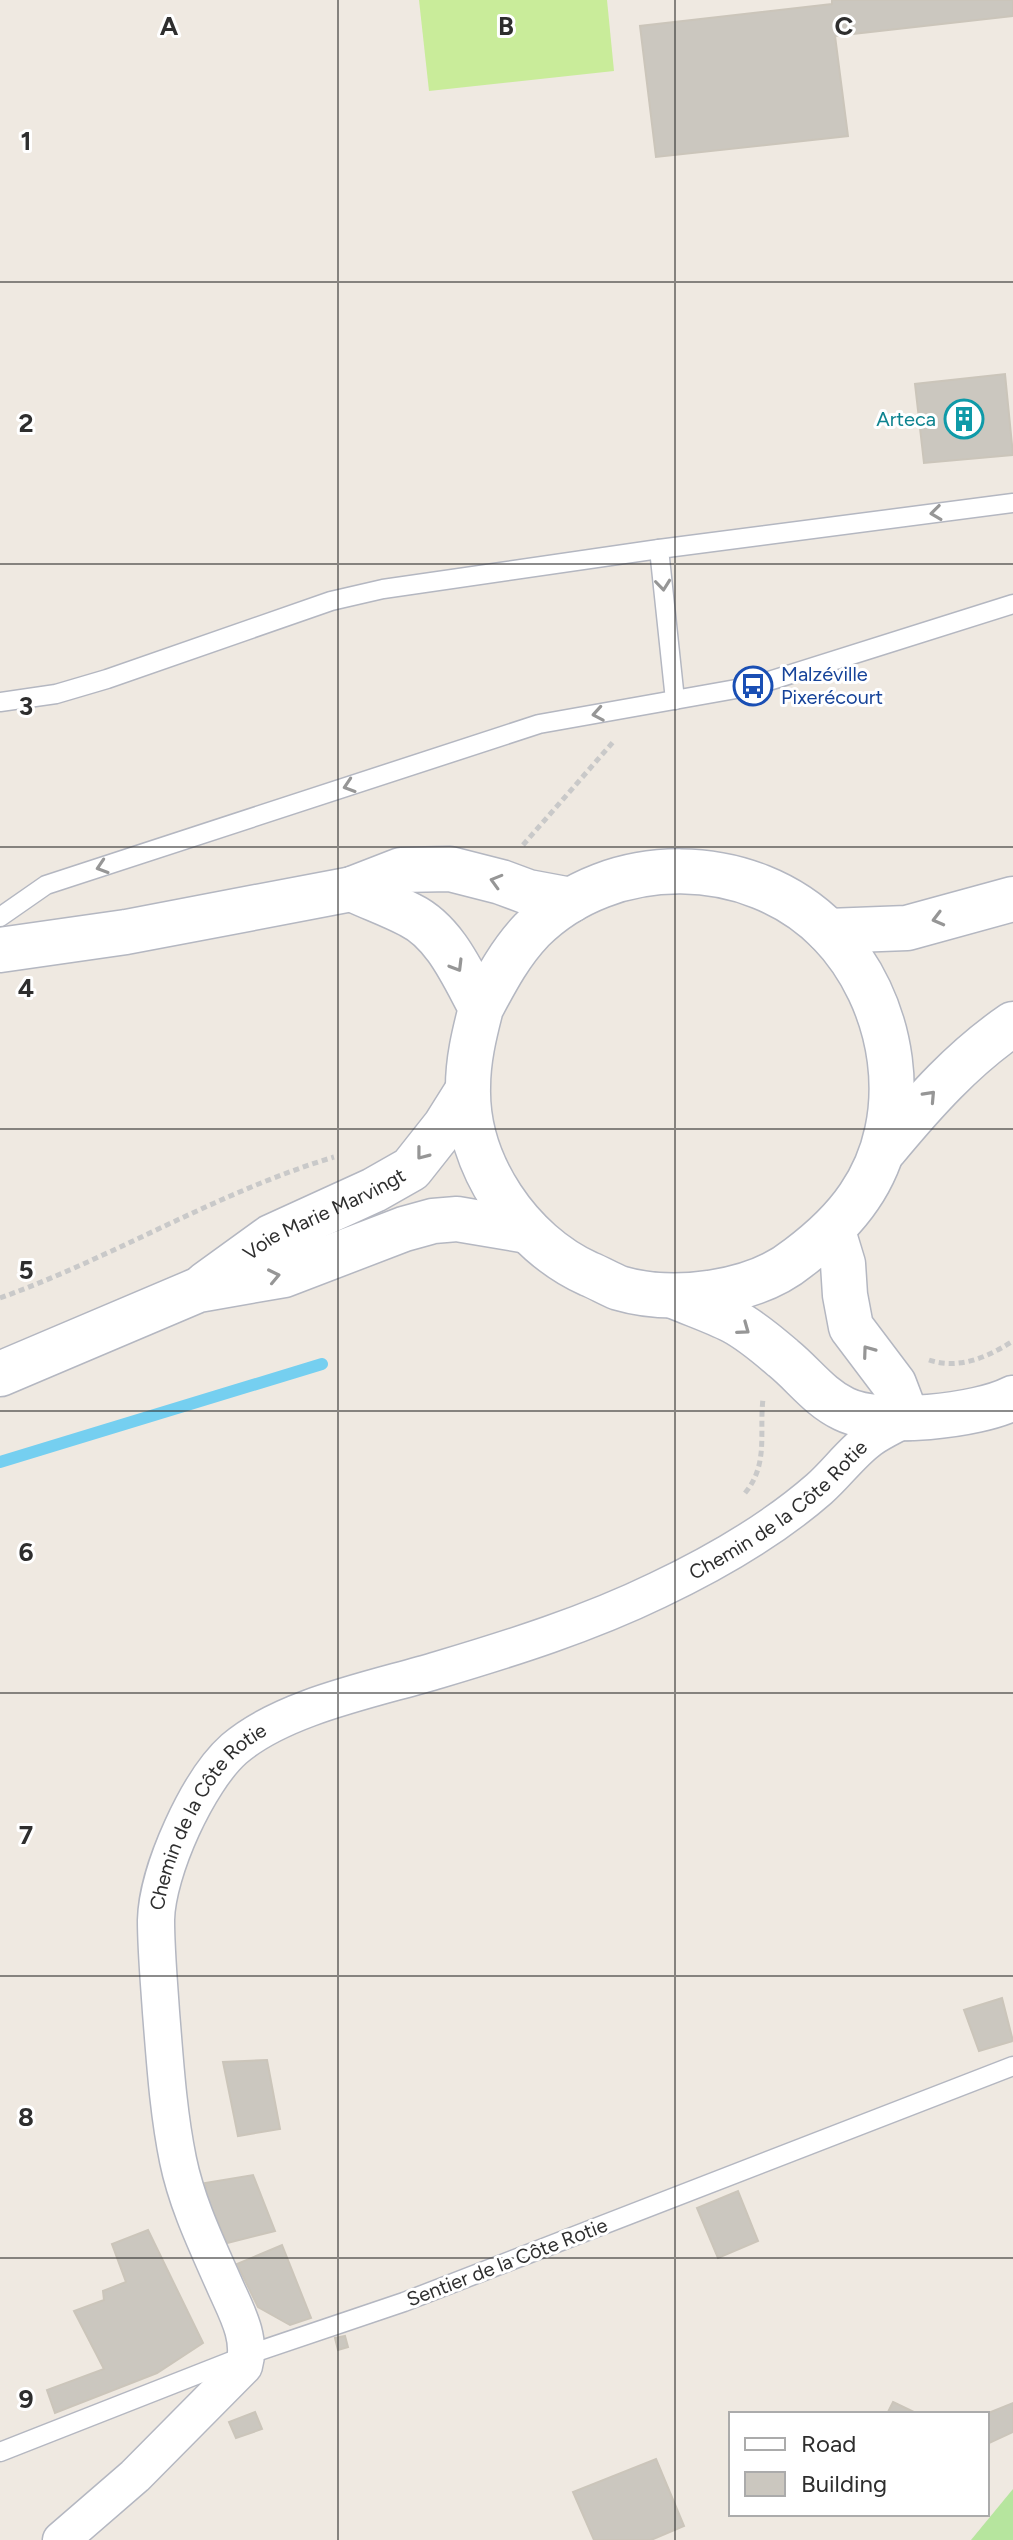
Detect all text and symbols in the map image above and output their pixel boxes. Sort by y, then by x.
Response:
text: A [160,10,179,42]
text: B [498,10,514,42]
text: C [835,10,854,42]
text: 1 [21,125,31,157]
building icon: Arteca [943,398,985,440]
text: 2 [18,407,34,439]
place label: Arteca [876,407,936,431]
one-way arrow [929,504,943,521]
one-way arrow [654,579,671,592]
place label: Malzéville Pixerécourt [781,662,883,709]
bus stop icon: Malzéville Pixerécourt [732,665,774,707]
text: 3 [19,690,33,722]
one-way arrow [592,704,605,721]
one-way arrow [343,777,356,793]
one-way arrow [96,857,110,873]
one-way arrow [489,874,503,890]
one-way arrow [931,910,945,927]
one-way arrow [448,957,463,972]
text: 4 [18,972,34,1004]
one-way arrow [920,1091,935,1105]
one-way arrow [418,1145,432,1160]
street label: Voie Marie Marvingt [238,1163,410,1265]
text: 5 [18,1254,34,1286]
one-way arrow [268,1269,281,1286]
one-way arrow [736,1319,750,1334]
one-way arrow [863,1345,878,1359]
street label: Chemin de la Côte Rotie [685,1435,872,1585]
text: 6 [18,1536,34,1568]
street label: Chemin de la Côte Rotie [145,1718,271,1912]
text: 7 [19,1819,33,1851]
text: 8 [18,2101,34,2133]
street label: Sentier de la Côte Rotie [403,2213,611,2311]
text: 9 [18,2383,34,2415]
legend [729,2412,989,2516]
text: Road [801,2429,856,2458]
text: Building [801,2469,887,2498]

